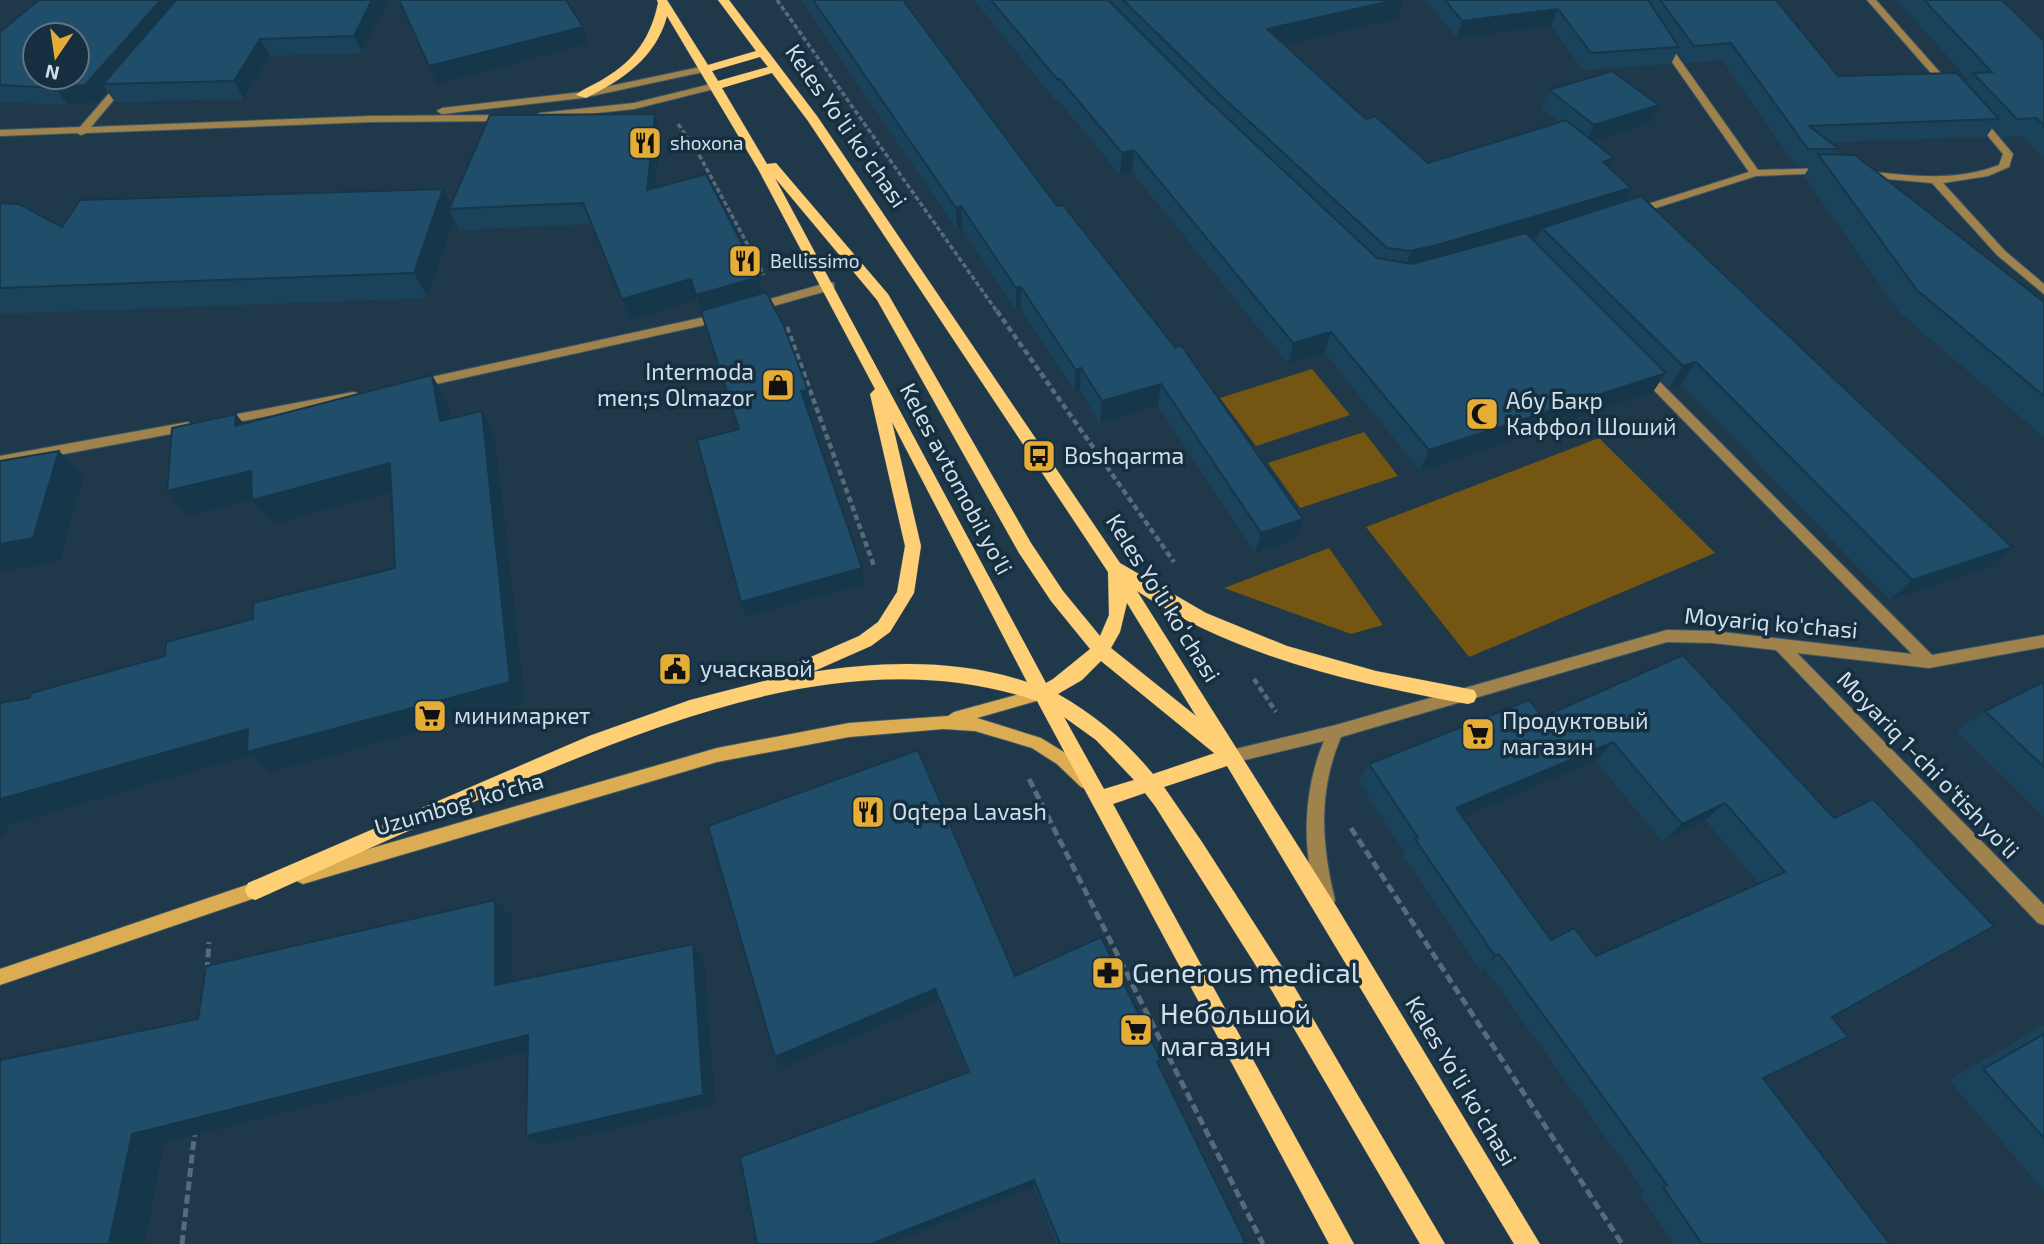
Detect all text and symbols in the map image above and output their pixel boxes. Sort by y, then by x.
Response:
north arrow [21,21,91,91]
street label: Keles Yoʻli koʻchasi [780,38,914,212]
text: N [43,60,61,86]
restaurant icon: shoxona [626,124,664,162]
place label: shoxona [670,131,743,154]
restaurant icon: Bellissimo [726,242,764,280]
place label: Bellissimo [770,249,859,272]
place label: Intermoda men;s Olmazor [597,357,754,411]
shop icon: Intermoda men;s Olmazor [759,366,797,404]
street label: Keles avtomobil yo'li [894,378,1019,579]
place label: Абу Бакр Каффол Шоший [1506,386,1677,440]
mosque icon: Абу Бакр Каффол Шоший [1463,395,1501,433]
bus stop icon: Boshqarma [1020,437,1058,475]
place label: Boshqarma [1064,441,1184,469]
street label: Keles Yoʻli koʻchasi [1101,508,1227,687]
street label: Moyariq ko'chasi [1683,600,1859,644]
public building icon: учаскавой [656,650,694,688]
place label: учаскавой [700,654,813,683]
street label: Moyariq 1-chi o'tish yo'li [1832,665,2025,864]
supermarket icon: минимаркет [411,697,449,735]
place label: минимаркет [454,701,590,729]
place label: Продуктовый магазин [1502,706,1649,760]
supermarket icon: Продуктовый магазин [1459,715,1497,753]
street label: Uzumbog' ko'cha [371,766,546,841]
restaurant icon: Oqtepa Lavash [849,793,887,831]
place label: Oqtepa Lavash [892,797,1047,825]
pharmacy icon: Generous medical [1089,954,1127,992]
place label: Generous medical [1132,955,1360,989]
street label: Keles Yoʻli koʻchasi [1400,991,1524,1170]
place label: Небольшой магазин [1160,996,1311,1062]
supermarket icon: Небольшой магазин [1117,1011,1155,1049]

